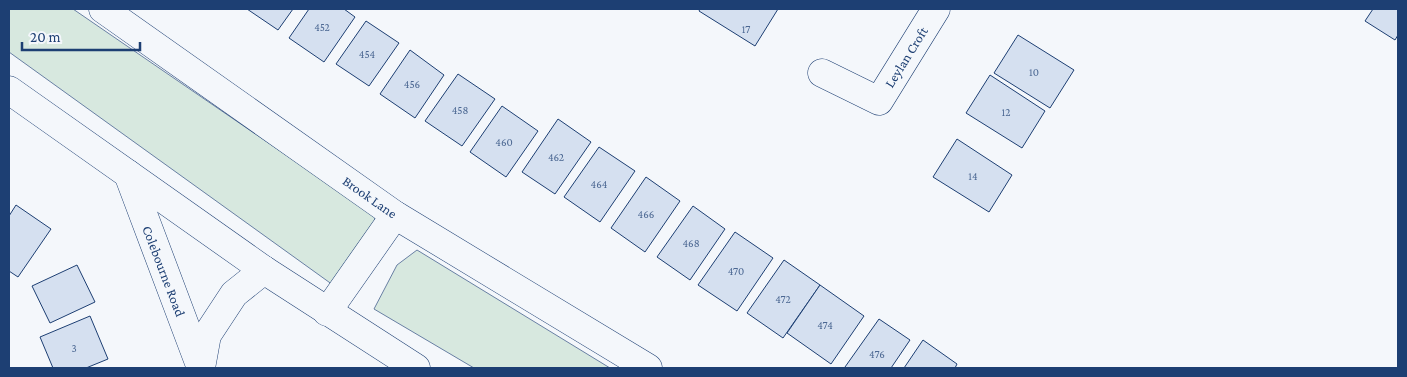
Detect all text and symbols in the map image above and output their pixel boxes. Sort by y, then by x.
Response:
scale bar [22,20,140,52]
house number: 452 [314,21,330,33]
house number: 17 [742,23,750,35]
street label: Leylan Croft [881,23,931,90]
text: 20 m [30,29,61,45]
house number: 454 [359,48,376,60]
house number: 10 [1029,66,1039,78]
house number: 456 [404,78,420,90]
house number: 458 [452,104,468,116]
house number: 12 [1002,106,1010,118]
house number: 460 [495,136,513,148]
house number: 462 [548,151,564,163]
house number: 14 [968,170,978,182]
street label: Brook Lane [340,172,400,222]
house number: 464 [591,178,608,190]
house number: 466 [638,208,654,220]
street label: Colebourne Road [139,223,189,319]
house number: 468 [682,237,700,249]
house number: 470 [728,265,744,277]
house number: 472 [775,293,791,305]
house number: 474 [817,319,833,331]
house number: 3 [71,342,77,354]
house number: 476 [869,348,885,360]

